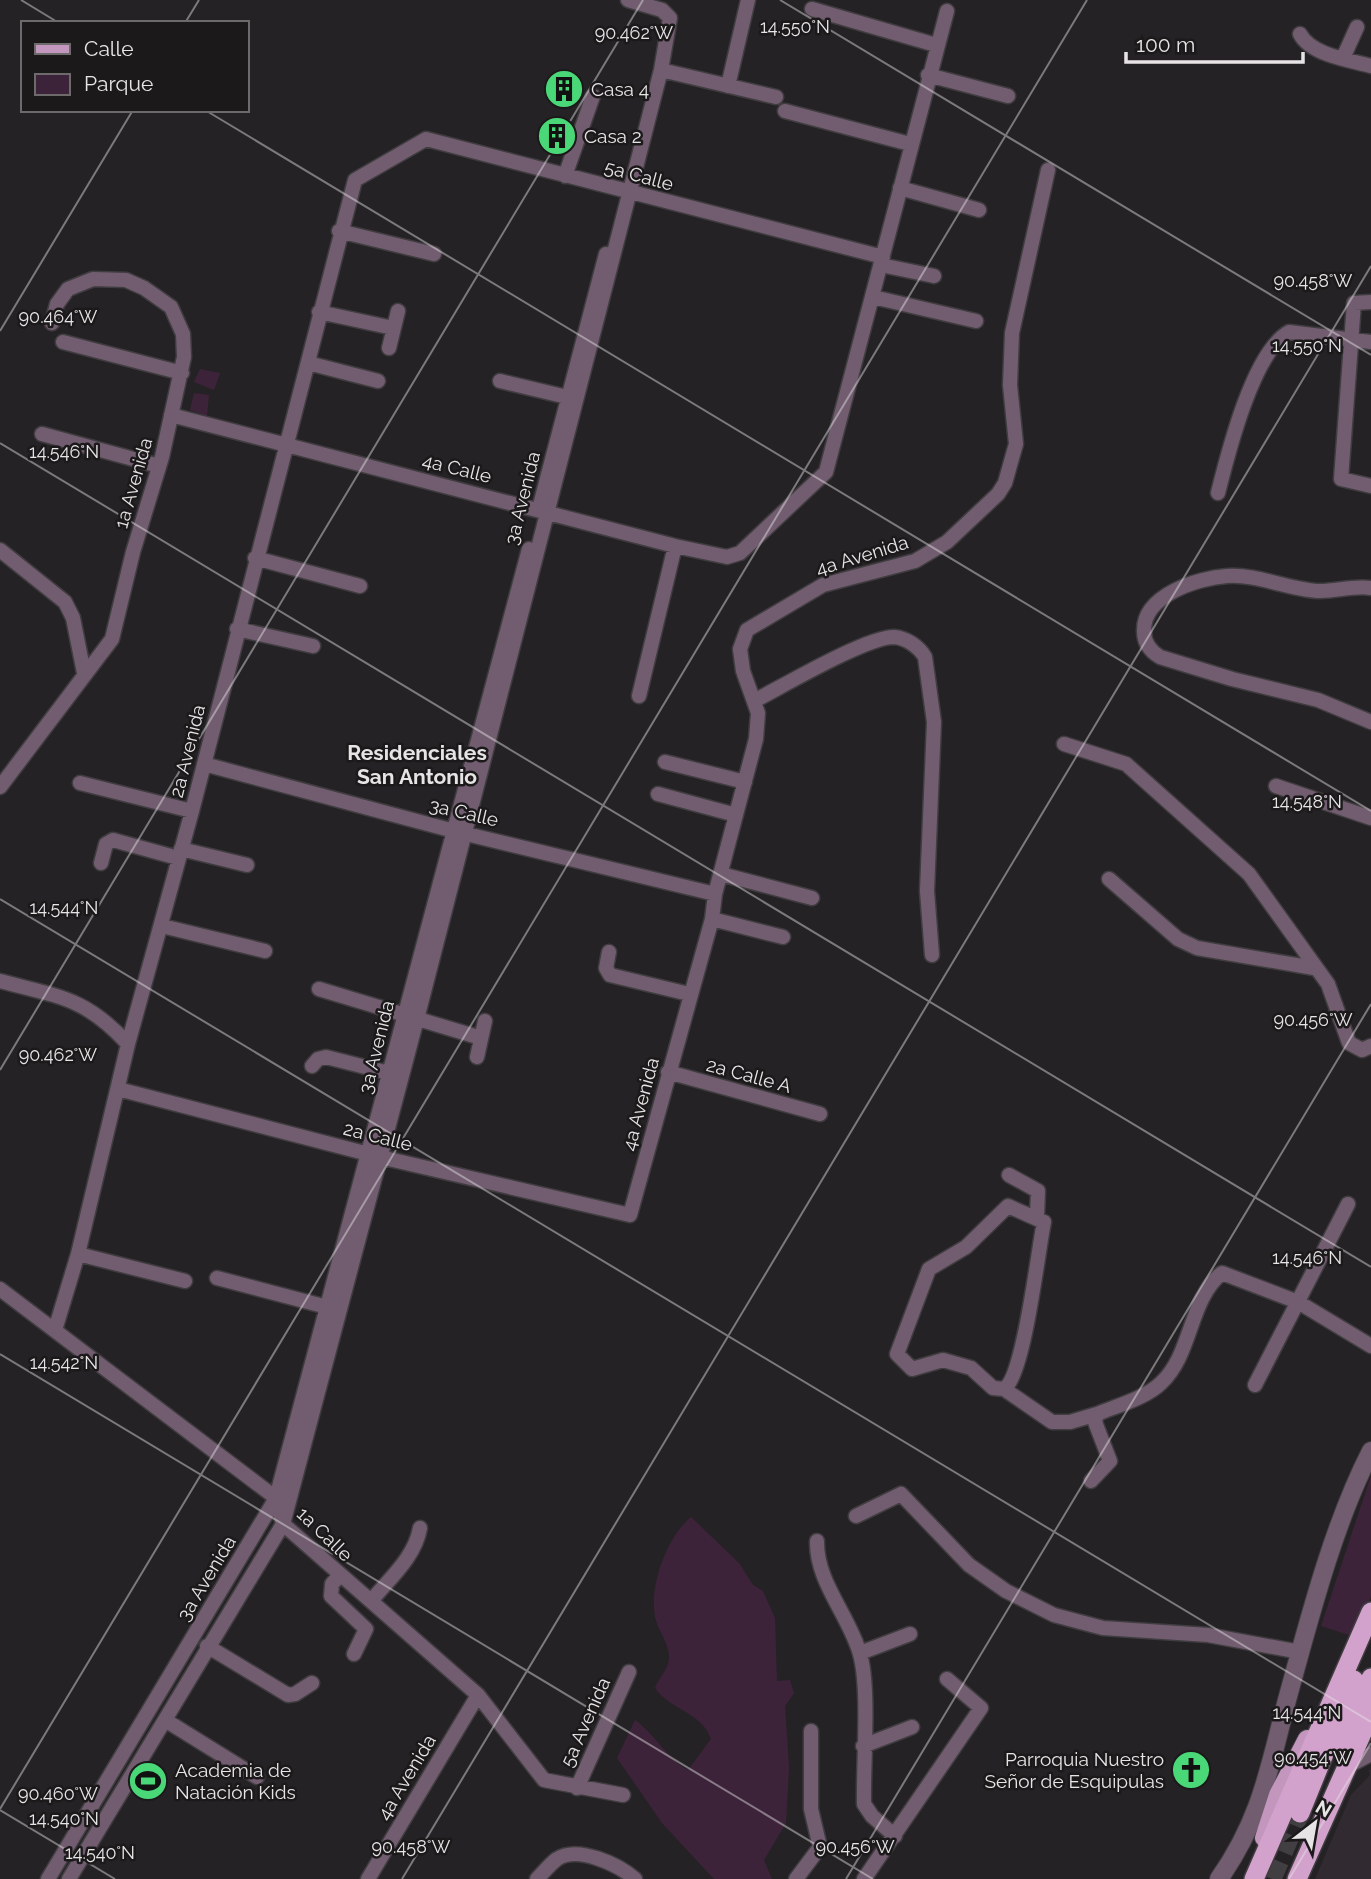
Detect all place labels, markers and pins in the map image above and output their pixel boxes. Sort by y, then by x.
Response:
building icon: Casa 4 [543,68,585,110]
place label: Casa 4 [591,78,649,100]
building icon: Casa 2 [536,115,578,157]
place label: Casa 2 [584,125,642,147]
place label: Parroquia Nuestro Señor de Esquipulas [984,1748,1164,1792]
church icon: Parroquia Nuestro Señor de Esquipulas [1170,1749,1212,1791]
place label: Academia de Natación Kids [175,1759,296,1803]
sports icon: Academia de Natación Kids [127,1760,169,1802]

